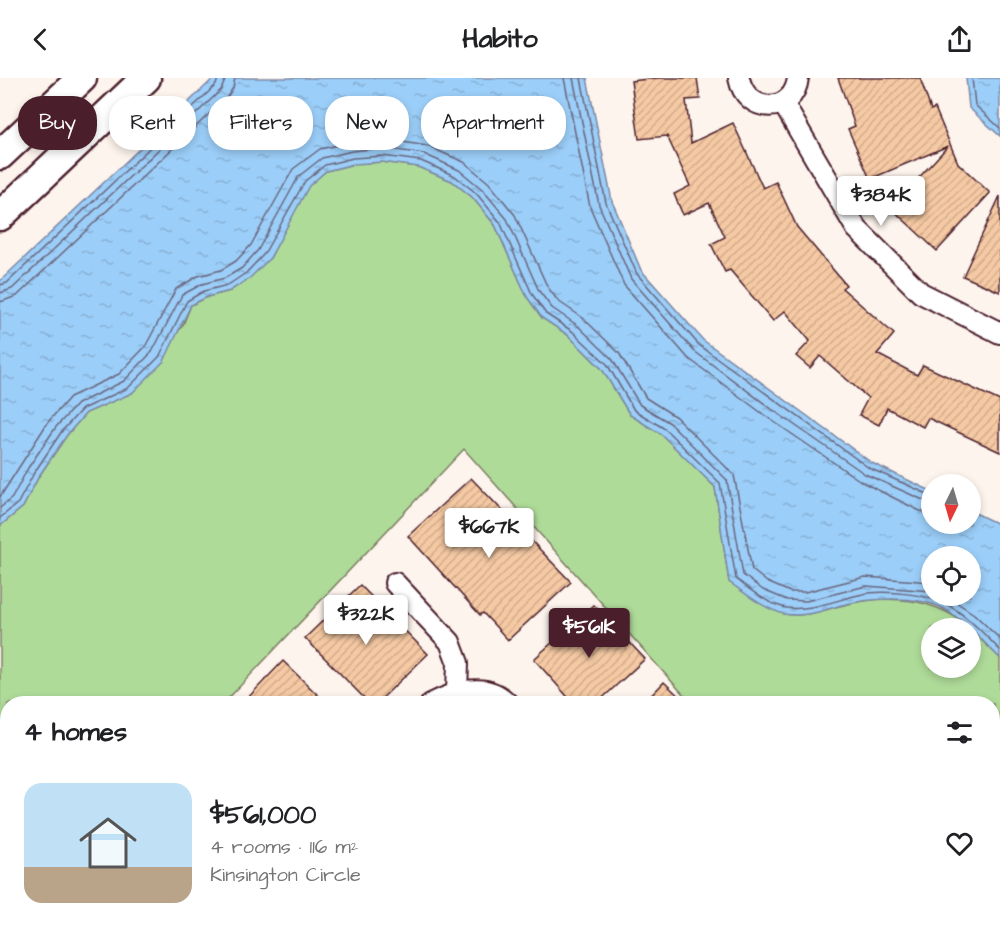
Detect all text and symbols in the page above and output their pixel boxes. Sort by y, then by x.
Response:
text: Habito [462,20,538,58]
icon: back [24,23,57,56]
icon: share [943,23,976,56]
chip: Buy [18,96,97,150]
chip: Rent [109,96,196,150]
chip: Filters [208,96,313,150]
chip: New [325,96,409,150]
chip: Apartment [421,96,566,150]
pin: $384K [839,176,923,227]
text: $384K [851,181,911,209]
north arrow [921,474,981,534]
map controls [921,474,981,678]
pin: $667K [447,508,531,559]
text: $667K [459,513,519,541]
button: locate [921,546,981,606]
pin: $322K [324,595,408,646]
text: $322K [338,600,394,628]
pin: $561K [547,608,631,659]
text: $561K [563,613,615,641]
button: layers [921,618,981,678]
text: 4 homes [24,714,127,750]
icon: filters [943,716,976,749]
text: $561,000 [210,797,316,833]
icon: home [72,807,144,879]
icon: heart [943,827,976,860]
text: 4 rooms · 116 m² [210,833,358,861]
text: Kinsington Circle [210,861,361,889]

